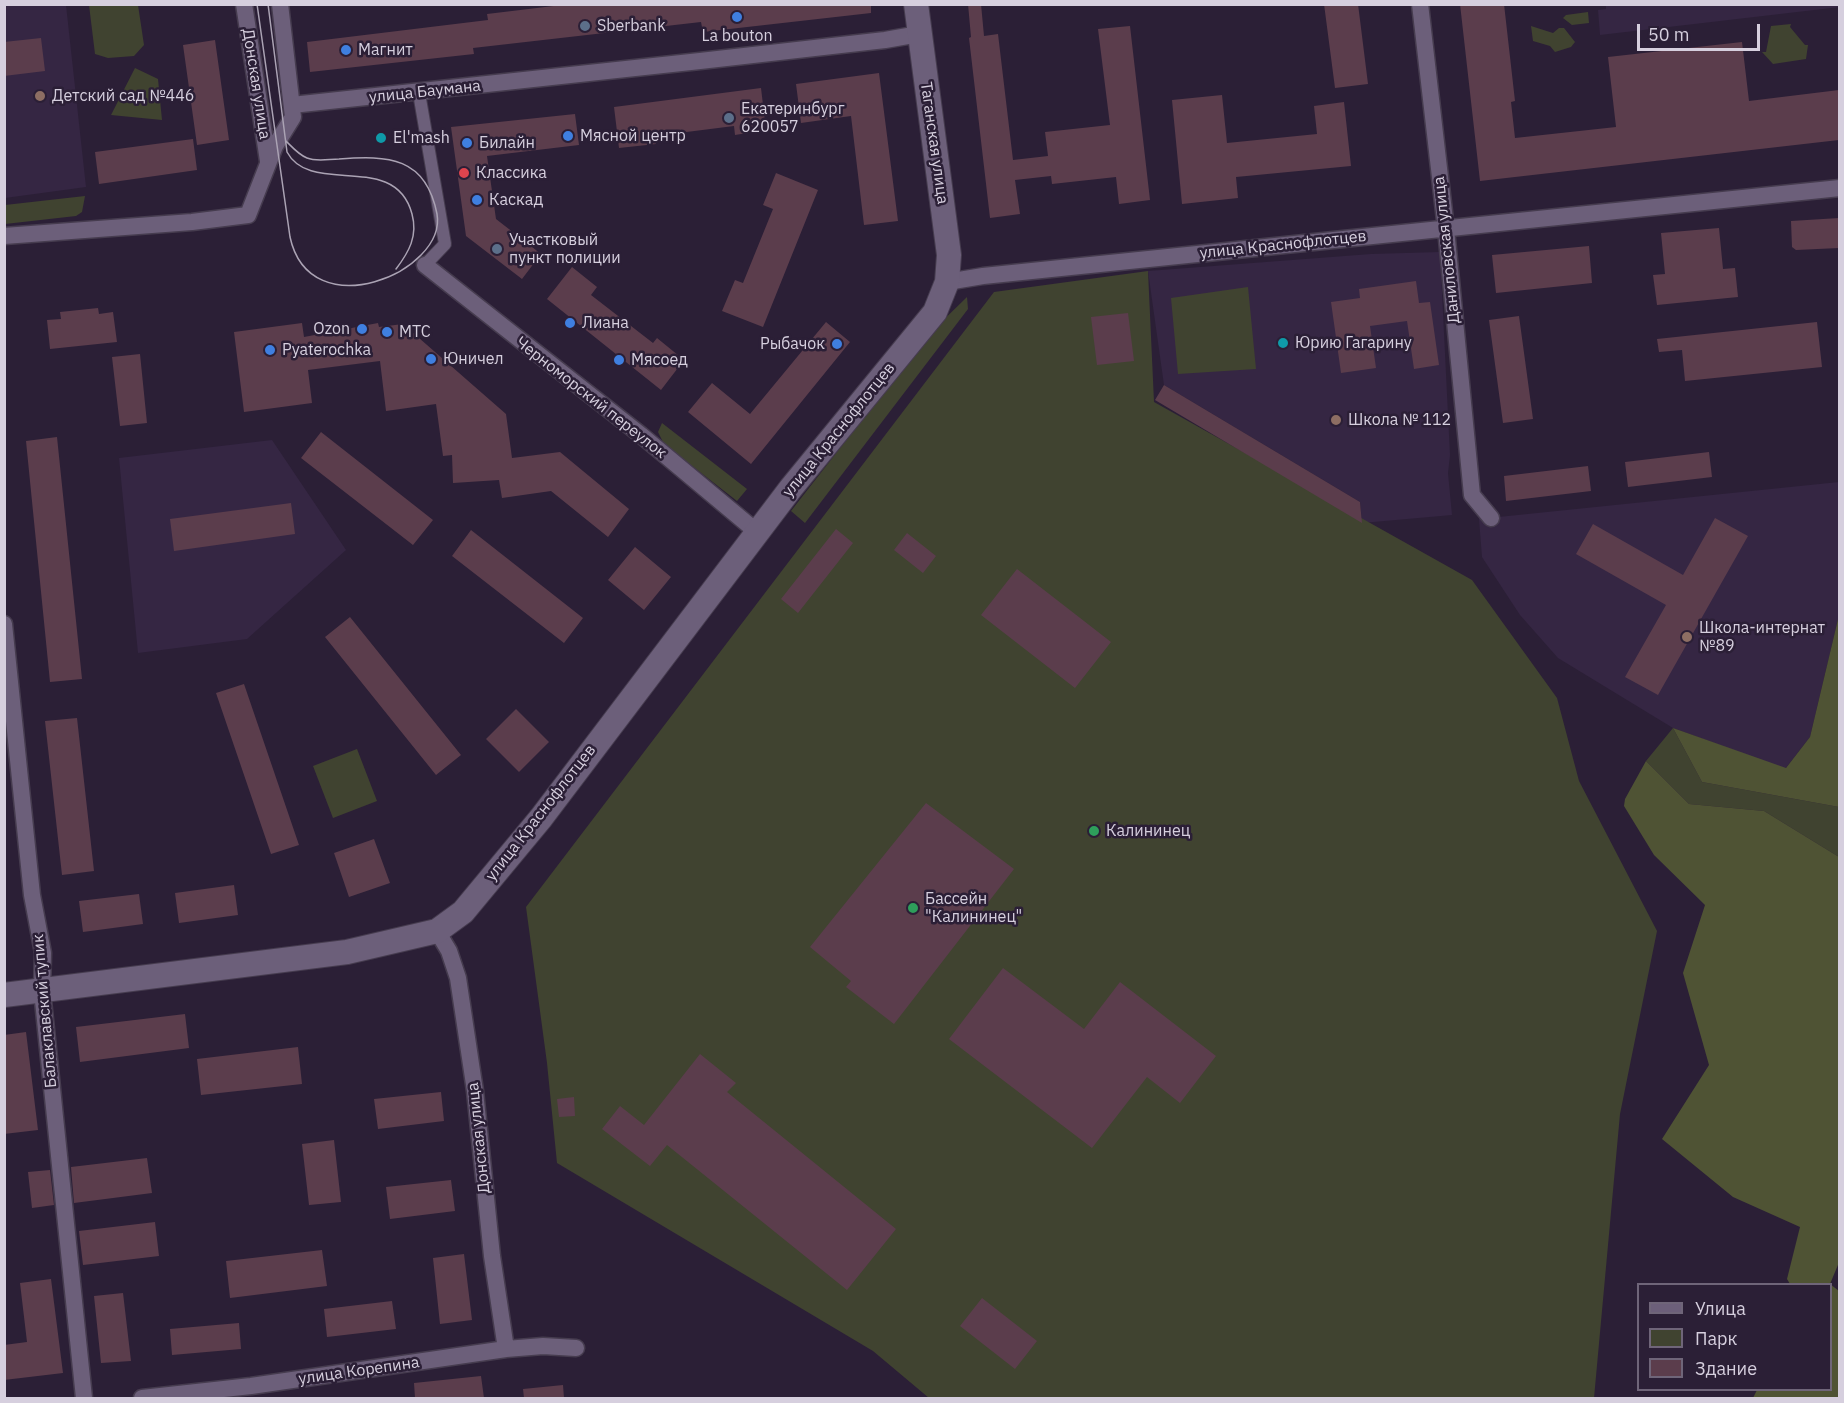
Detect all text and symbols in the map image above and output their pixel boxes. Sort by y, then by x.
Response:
marker: La bouton [730,10,744,24]
scale bar [1640,12,1763,50]
place label: Sberbank [597,16,666,36]
marker: Sberbank [578,19,592,33]
text: 50 m [1648,23,1690,46]
place label: La bouton [701,26,773,46]
street label: Донская улица [238,27,274,141]
place label: Магнит [358,40,413,60]
marker: Магнит [339,43,353,57]
street label: улица Баумана [368,77,482,107]
street label: Таганская улица [916,81,952,205]
place label: Детский сад №446 [52,86,194,106]
marker: Детский сад №446 [33,89,47,103]
place label: Екатеринбург 620057 [741,99,845,137]
marker: Екатеринбург 620057 [722,111,736,125]
place label: Мясной центр [580,126,686,146]
place label: El'mash [393,128,450,148]
marker: Мясной центр [561,129,575,143]
marker: El'mash [374,131,388,145]
place label: Билайн [479,133,535,153]
marker: Билайн [460,136,474,150]
place label: Классика [476,163,547,183]
marker: Классика [457,166,471,180]
street label: Даниловская улица [1430,176,1464,324]
place label: Каскад [489,190,543,210]
marker: Каскад [470,193,484,207]
street label: улица Краснофлотцев [1199,227,1367,263]
place label: Участковый пункт полиции [509,230,621,268]
marker: Участковый пункт полиции [490,242,504,256]
place label: Лиана [582,313,629,333]
marker: Лиана [563,316,577,330]
place label: Ozon [313,319,350,339]
marker: Ozon [355,322,369,336]
place label: МТС [399,322,431,342]
marker: МТС [380,325,394,339]
street label: Черноморский переулок [512,333,670,463]
place label: Юрию Гагарину [1295,333,1412,353]
place label: Рыбачок [760,334,825,354]
marker: Юрию Гагарину [1276,336,1290,350]
marker: Рыбачок [830,337,844,351]
place label: Pyaterochka [282,340,371,360]
marker: Pyaterochka [263,343,277,357]
place label: Юничел [443,349,504,369]
place label: Мясоед [631,350,688,370]
marker: Юничел [424,352,438,366]
marker: Мясоед [612,353,626,367]
street label: улица Краснофлотцев [779,359,899,501]
place label: Школа № 112 [1348,410,1451,430]
marker: Школа № 112 [1329,413,1343,427]
place label: Школа-интернат №89 [1699,618,1825,656]
marker: Школа-интернат №89 [1680,630,1694,644]
street label: улица Краснофлотцев [482,741,600,885]
place label: Калининец [1106,821,1190,841]
marker: Калининец [1087,824,1101,838]
place label: Бассейн "Калининец" [925,889,1022,927]
marker: Бассейн "Калининец" [906,901,920,915]
street label: Балаклавский тупик [29,933,61,1089]
street label: Донская улица [464,1081,494,1195]
legend [1637,1283,1832,1391]
text: Улица [1695,1297,1746,1320]
text: Парк [1695,1327,1737,1350]
street label: улица Корепина [297,1353,421,1389]
text: Здание [1695,1357,1757,1380]

